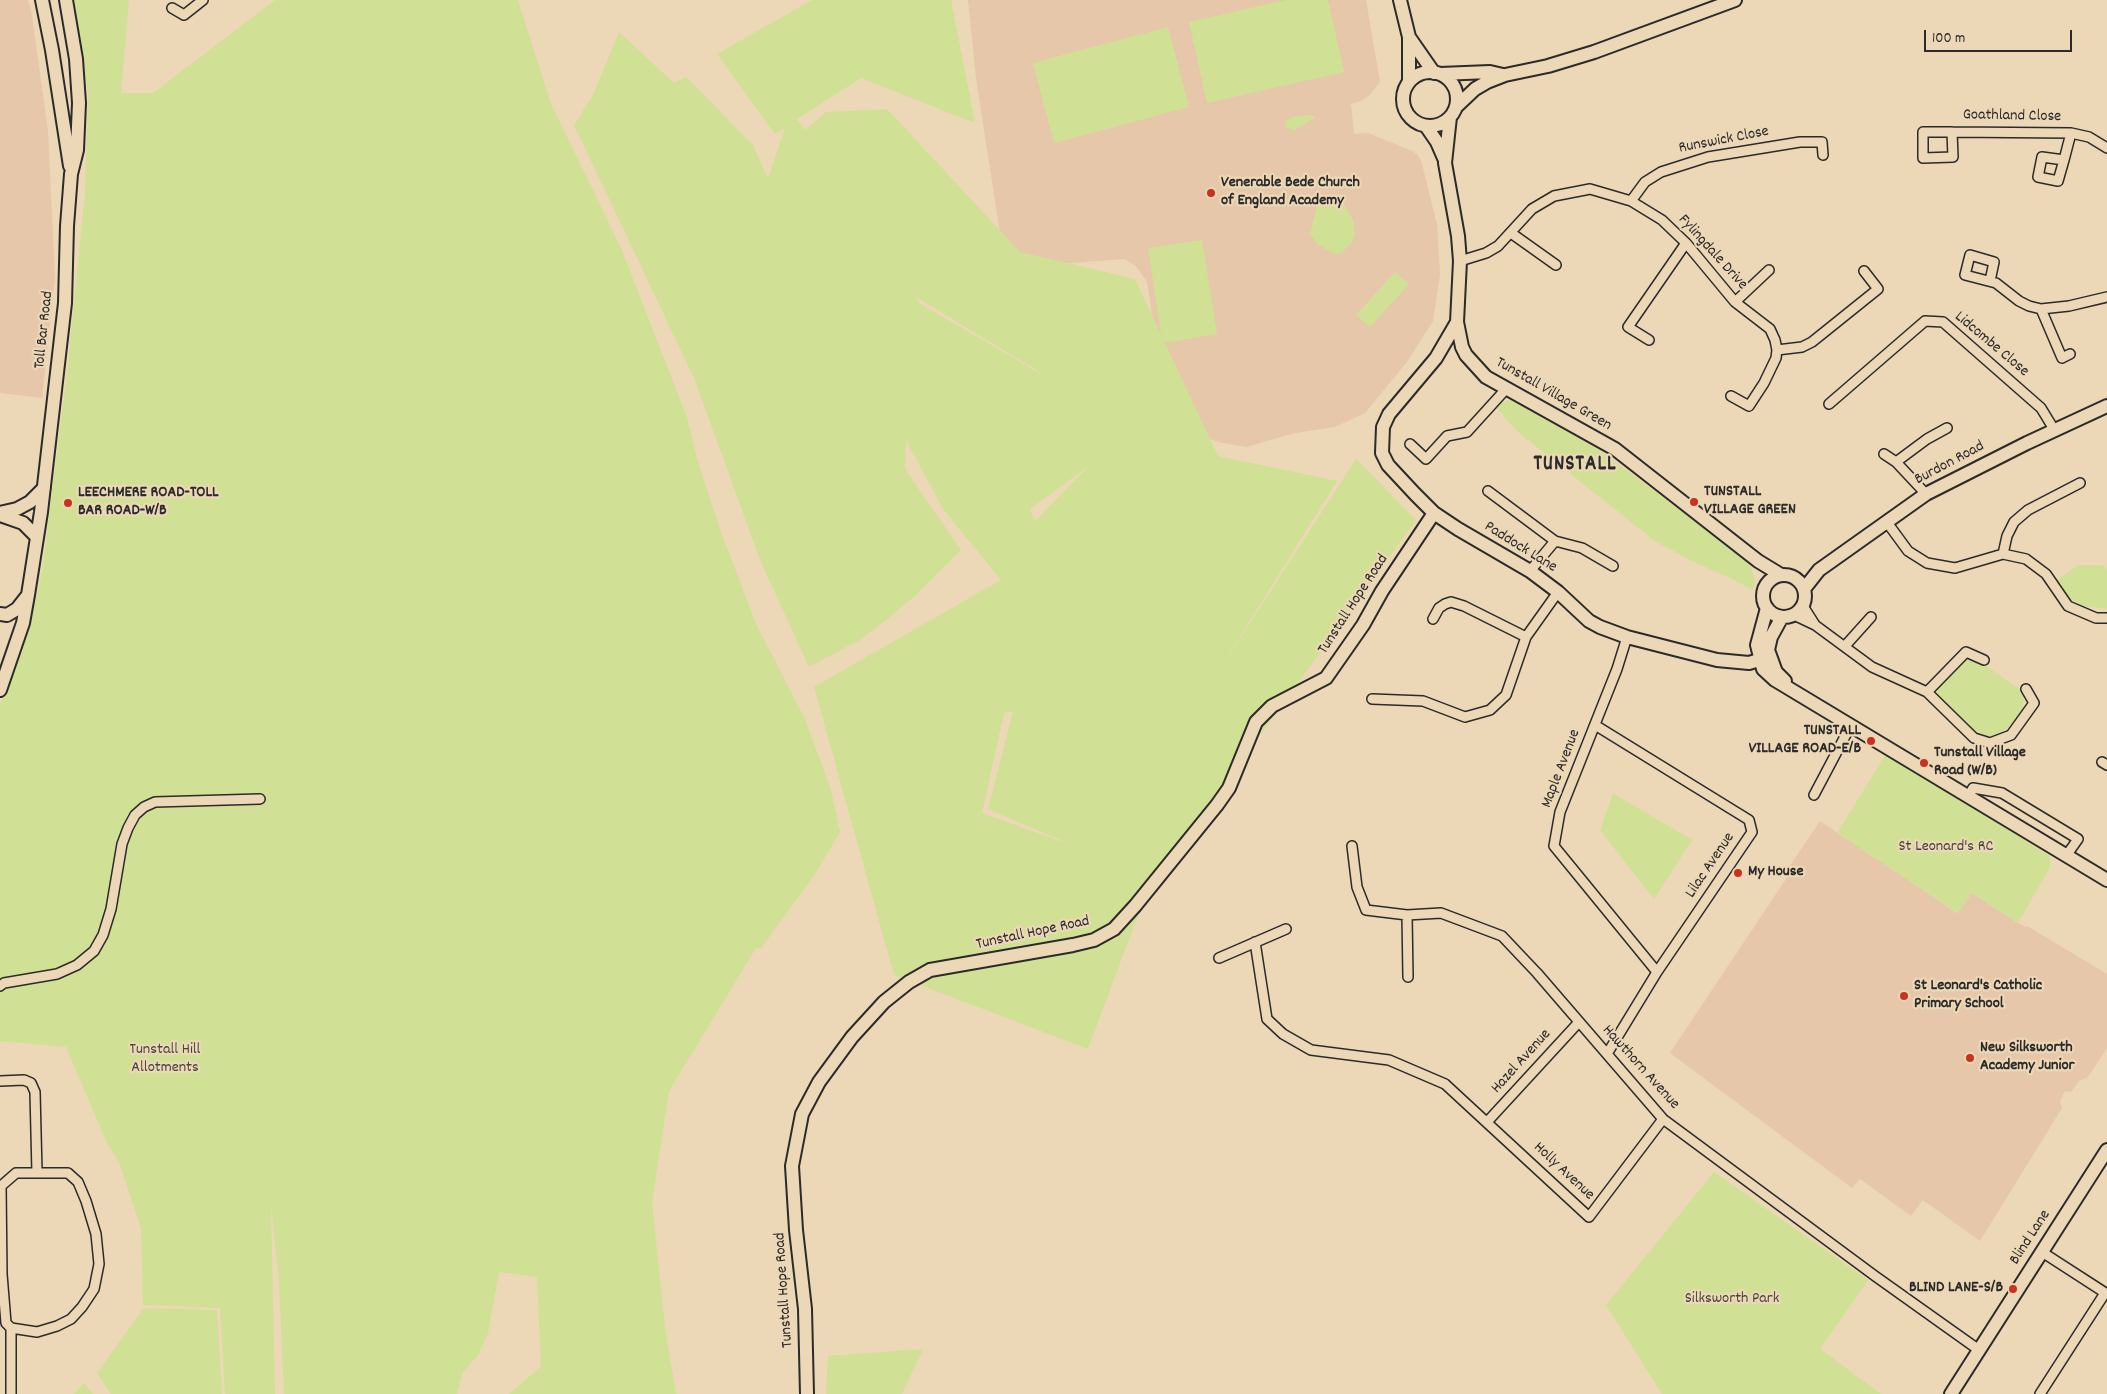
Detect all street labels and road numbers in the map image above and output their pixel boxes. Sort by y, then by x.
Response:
street label: Goathland Close [1963,107,2061,127]
street label: Runswick Close [1677,123,1771,159]
street label: Fylingdale Drive [1673,211,1751,295]
street label: Toll Bar Road [31,290,59,370]
street label: Lidcombe Close [1950,308,2032,382]
street label: Tunstall Village Green [1491,354,1615,436]
street label: Burdon Road [1912,438,1988,490]
street label: Paddock Lane [1480,518,1560,578]
street label: Tunstall Hope Road [1315,551,1393,659]
street label: Maple Avenue [1538,727,1586,811]
street label: Lilac Avenue [1682,830,1740,902]
street label: Tunstall Hope Road [975,913,1091,955]
street label: Hawthorn Avenue [1597,1022,1683,1114]
street label: Hazel Avenue [1488,1026,1556,1098]
street label: Holly Avenue [1528,1139,1598,1205]
street label: Blind Lane [2006,1207,2056,1269]
street label: Tunstall Hope Road [771,1232,799,1348]

